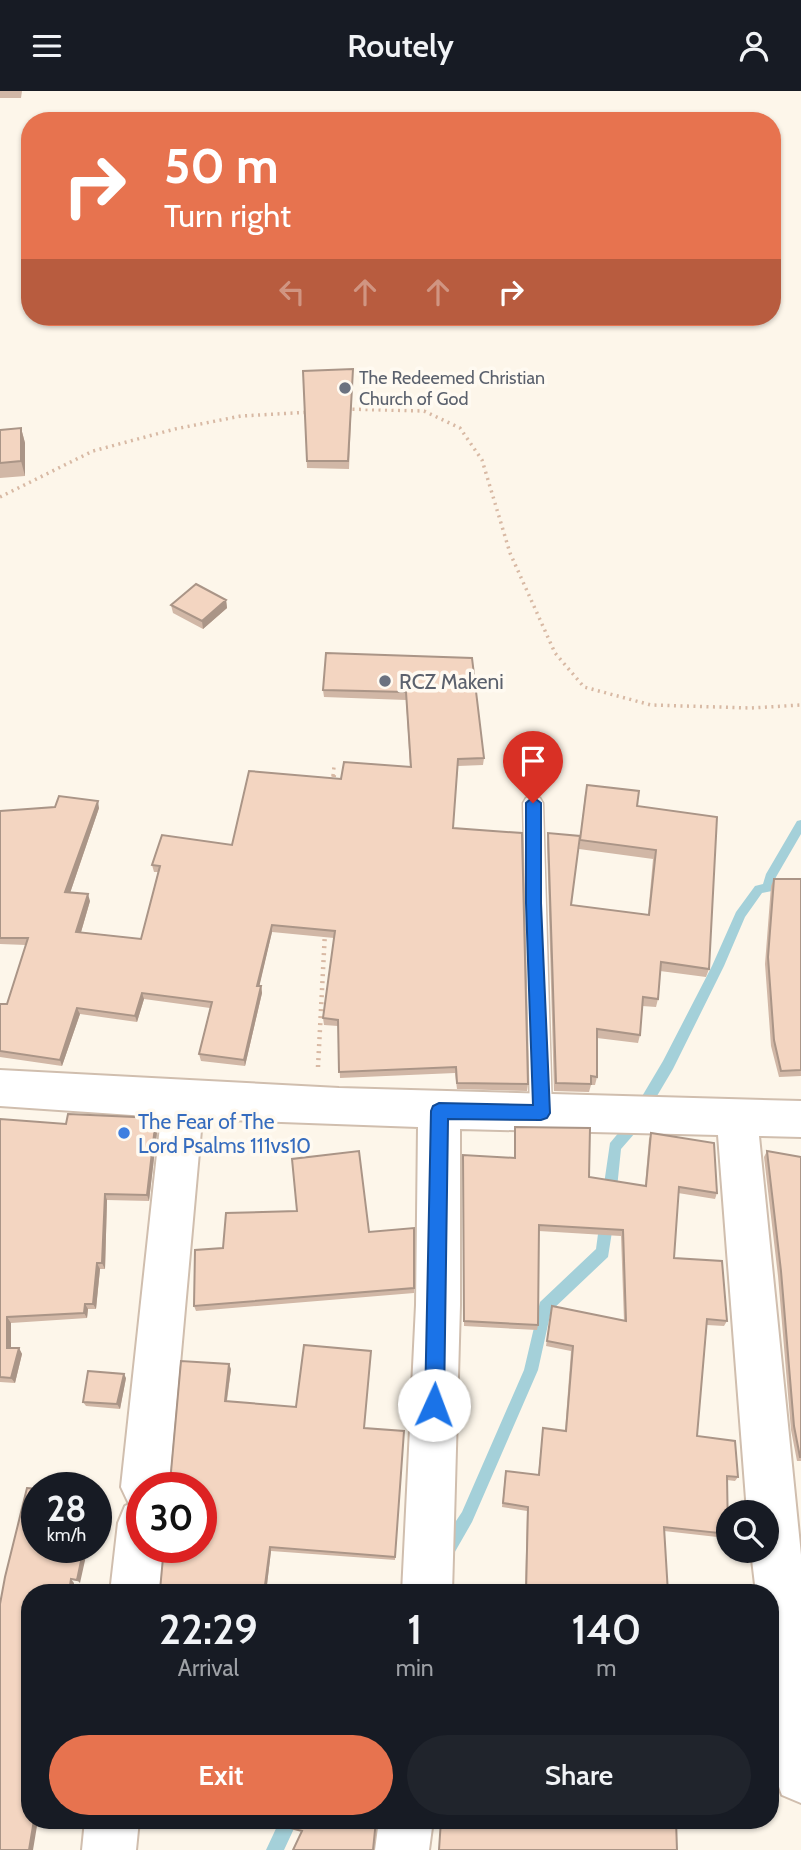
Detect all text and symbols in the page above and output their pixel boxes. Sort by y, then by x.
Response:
text: Routely [347,26,454,65]
icon: menu [28,27,66,65]
icon: person [735,27,773,65]
text: 50 m [164,136,279,195]
icon: right [49,140,140,231]
text: Turn right [164,196,291,235]
icon: left [273,273,311,311]
icon: ahead [346,273,384,311]
icon: ahead [419,273,457,311]
icon: right [492,273,530,311]
place label: The Redeemed Christian Church of God [359,367,545,410]
marker: The Redeemed Christian Church of God [337,380,353,396]
place label: RCZ Makeni [399,669,504,694]
marker: RCZ Makeni [377,673,393,689]
pin [503,731,563,803]
icon: arrive [514,742,552,780]
place label: The Fear of The Lord Psalms 111vs10 [138,1109,311,1158]
marker: The Fear of The Lord Psalms 111vs10 [116,1125,132,1141]
position arrow [397,1368,471,1442]
speed limit sign: 30 [126,1472,217,1563]
text: 28 [47,1487,86,1530]
map controls [716,1500,779,1563]
button: search [716,1500,779,1563]
text: km/h [47,1524,86,1546]
text: 22:29 [159,1603,258,1655]
text: 1 [407,1603,422,1655]
text: 140 [571,1603,641,1655]
text: Arrival [178,1654,239,1682]
text: min [396,1654,434,1682]
text: m [596,1654,616,1682]
button: Exit [49,1735,393,1815]
button: Share [407,1735,751,1815]

